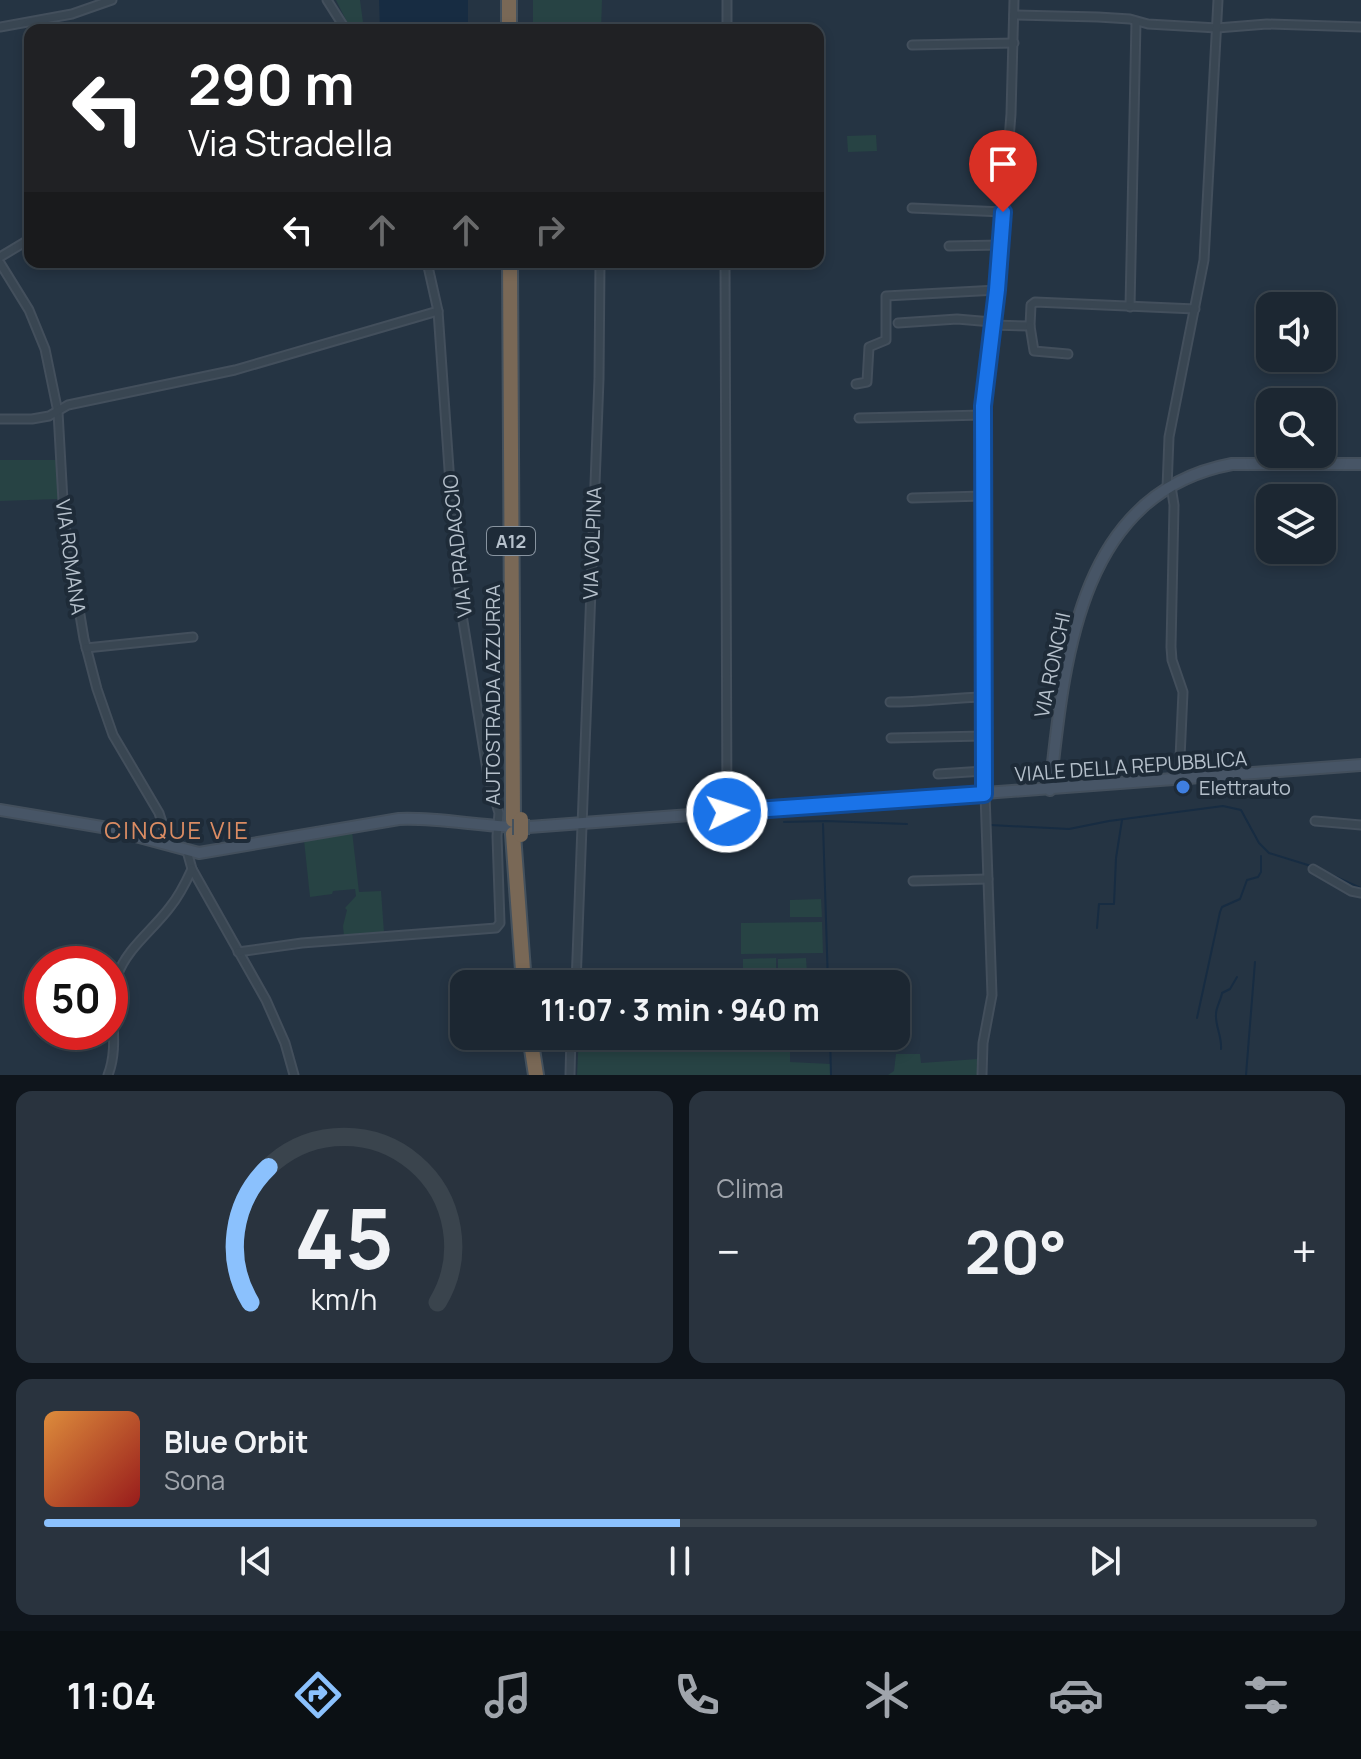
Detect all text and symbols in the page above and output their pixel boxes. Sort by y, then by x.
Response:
text: 290 m [188,45,355,122]
icon: left [56,56,160,160]
text: Via Stradella [188,118,393,167]
pin [969,130,1037,212]
icon: arrive [981,142,1025,186]
icon: left [276,208,320,252]
icon: ahead [360,208,404,252]
icon: ahead [444,208,488,252]
icon: right [528,208,572,252]
map controls [1256,292,1336,564]
button: sound [1256,292,1336,372]
button: search [1256,388,1336,468]
street label: VIA PRADACCIO [436,473,478,619]
button: layers [1256,484,1336,564]
street label: VIA VOLPINA [577,486,607,600]
street label: VIA ROMANA [50,498,93,617]
road number: A12 [487,527,535,555]
street label: AUTOSTRADA AZZURRA [479,584,506,806]
street label: VIA RONCHI [1028,610,1076,720]
street label: VIALE DELLA REPUBBLICA [1014,744,1249,788]
position arrow [685,770,769,854]
place label: Elettrauto [1199,774,1291,801]
marker: Elettrauto [1174,778,1192,796]
district label: CINQUE VIE [104,813,250,846]
speed limit sign: 50 [24,946,128,1050]
text: 11:07 · 3 min · 940 m [540,989,820,1030]
text: Clima [717,1170,784,1206]
text: 45 [295,1180,394,1294]
text: 20° [965,1210,1067,1292]
text: − [717,1221,740,1281]
text: + [1292,1221,1317,1281]
text: km/h [311,1280,377,1319]
text: Blue Orbit [164,1421,309,1462]
text: Sona [164,1462,225,1498]
icon: previous [234,1539,278,1583]
icon: pause [658,1539,702,1583]
icon: next [1083,1539,1127,1583]
icon: directions [290,1667,346,1723]
icon: music [480,1667,536,1723]
icon: phone [669,1667,725,1723]
icon: climate [859,1667,915,1723]
icon: car [1048,1667,1104,1723]
icon: filters [1238,1667,1294,1723]
text: 11:04 [67,1671,156,1720]

